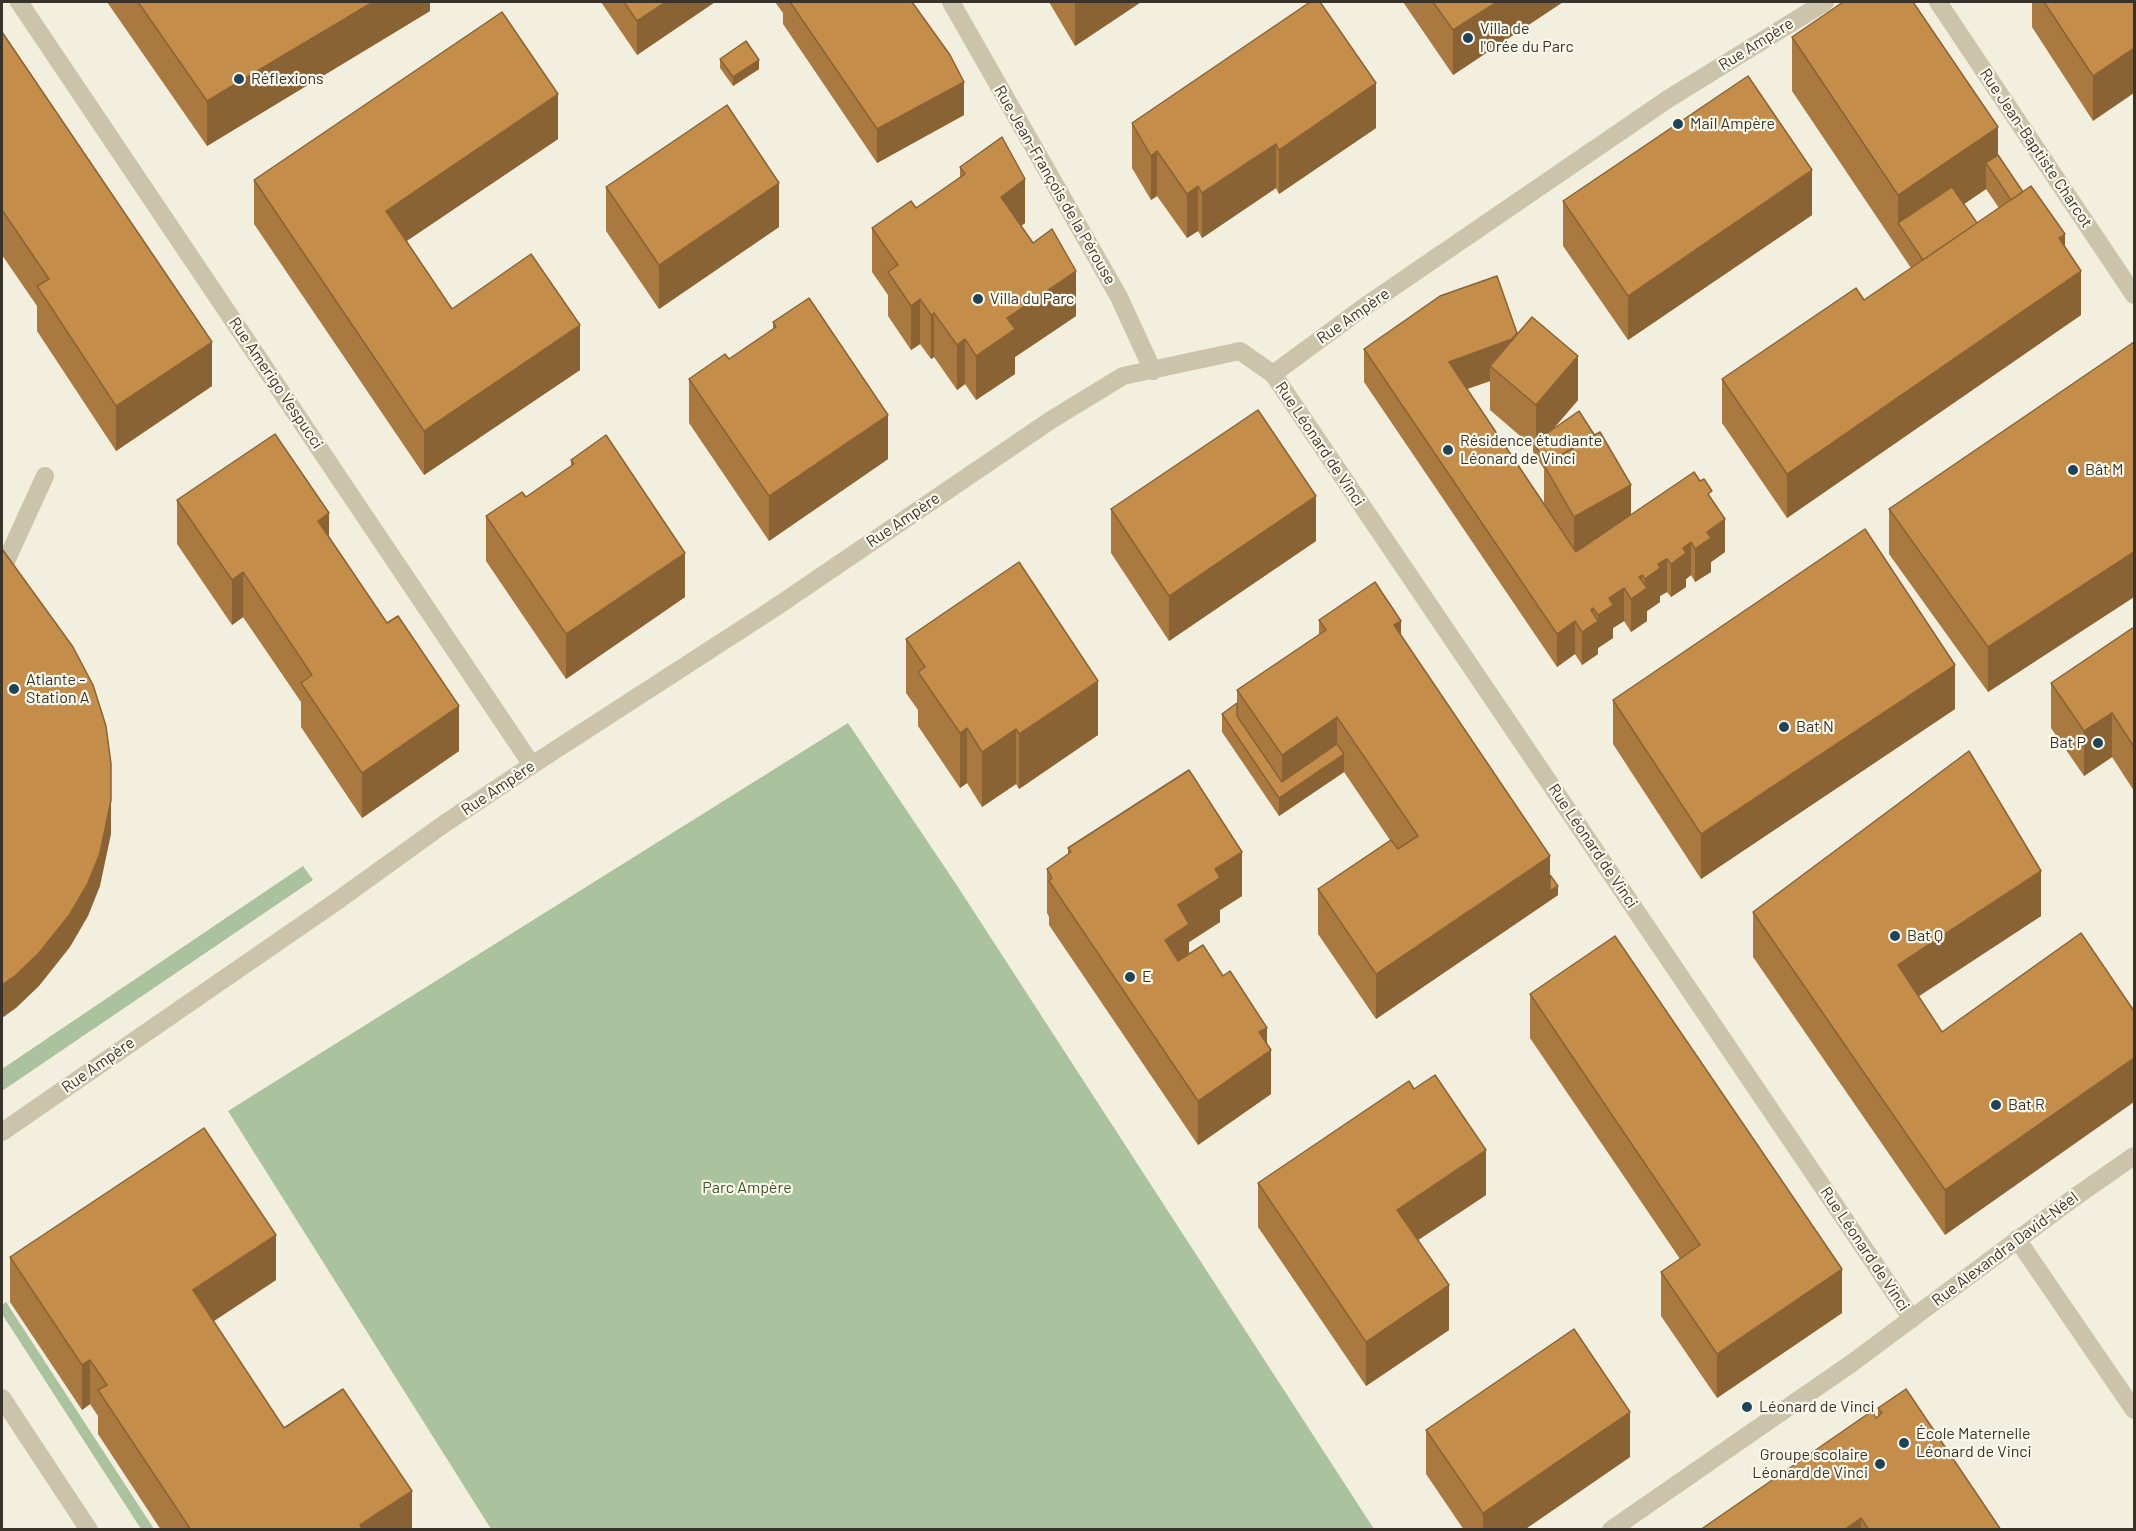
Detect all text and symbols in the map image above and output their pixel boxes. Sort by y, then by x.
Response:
street label: Rue Ampère [1715,13,1797,75]
place label: Villa de l'Orée du Parc [1480,19,1574,57]
marker: Villa de l'Orée du Parc [1461,31,1475,45]
street label: Rue Jean-Baptiste Charcot [1976,65,2096,231]
place label: Réflexions [251,69,324,89]
marker: Réflexions [232,72,246,86]
street label: Rue Jean-François de la Pérouse [990,82,1120,288]
place label: Mail Ampère [1690,114,1775,134]
marker: Mail Ampère [1671,117,1685,131]
street label: Rue Ampère [1313,284,1393,348]
place label: Villa du Parc [990,289,1074,309]
marker: Villa du Parc [971,292,985,306]
street label: Rue Amerigo Vespucci [225,314,327,452]
street label: Rue Léonard de Vinci [1271,378,1369,510]
place label: Résidence étudiante Léonard de Vinci [1460,431,1602,469]
marker: Résidence étudiante Léonard de Vinci [1441,443,1455,457]
place label: Bât M [2085,460,2124,480]
marker: Bât M [2066,463,2080,477]
street label: Rue Ampère [863,488,943,552]
place label: Atlante - Station A [26,670,89,708]
marker: Atlante - Station A [7,682,21,696]
place label: Bat N [1796,717,1834,737]
marker: Bat N [1777,720,1791,734]
place label: Bat P [2049,733,2086,753]
marker: Bat P [2091,736,2105,750]
street label: Rue Ampère [458,756,538,820]
street label: Rue Léonard de Vinci [1544,780,1642,912]
place label: Bat Q [1907,926,1943,946]
marker: Bat Q [1888,929,1902,943]
place label: E [1142,967,1152,987]
marker: E [1123,970,1137,984]
street label: Rue Ampère [58,1033,138,1097]
place label: Bat R [2008,1095,2045,1115]
marker: Bat R [1989,1098,2003,1112]
park label: Parc Ampère [702,1178,792,1198]
street label: Rue Léonard de Vinci [1816,1183,1914,1315]
street label: Rue Alexandra David-Néel [1928,1188,2082,1310]
place label: Léonard de Vinci [1759,1397,1875,1417]
marker: Léonard de Vinci [1740,1400,1754,1414]
place label: École Maternelle Léonard de Vinci [1916,1424,2032,1462]
marker: École Maternelle Léonard de Vinci [1897,1436,1911,1450]
place label: Groupe scolaire Léonard de Vinci [1752,1445,1868,1483]
marker: Groupe scolaire Léonard de Vinci [1873,1457,1887,1471]

